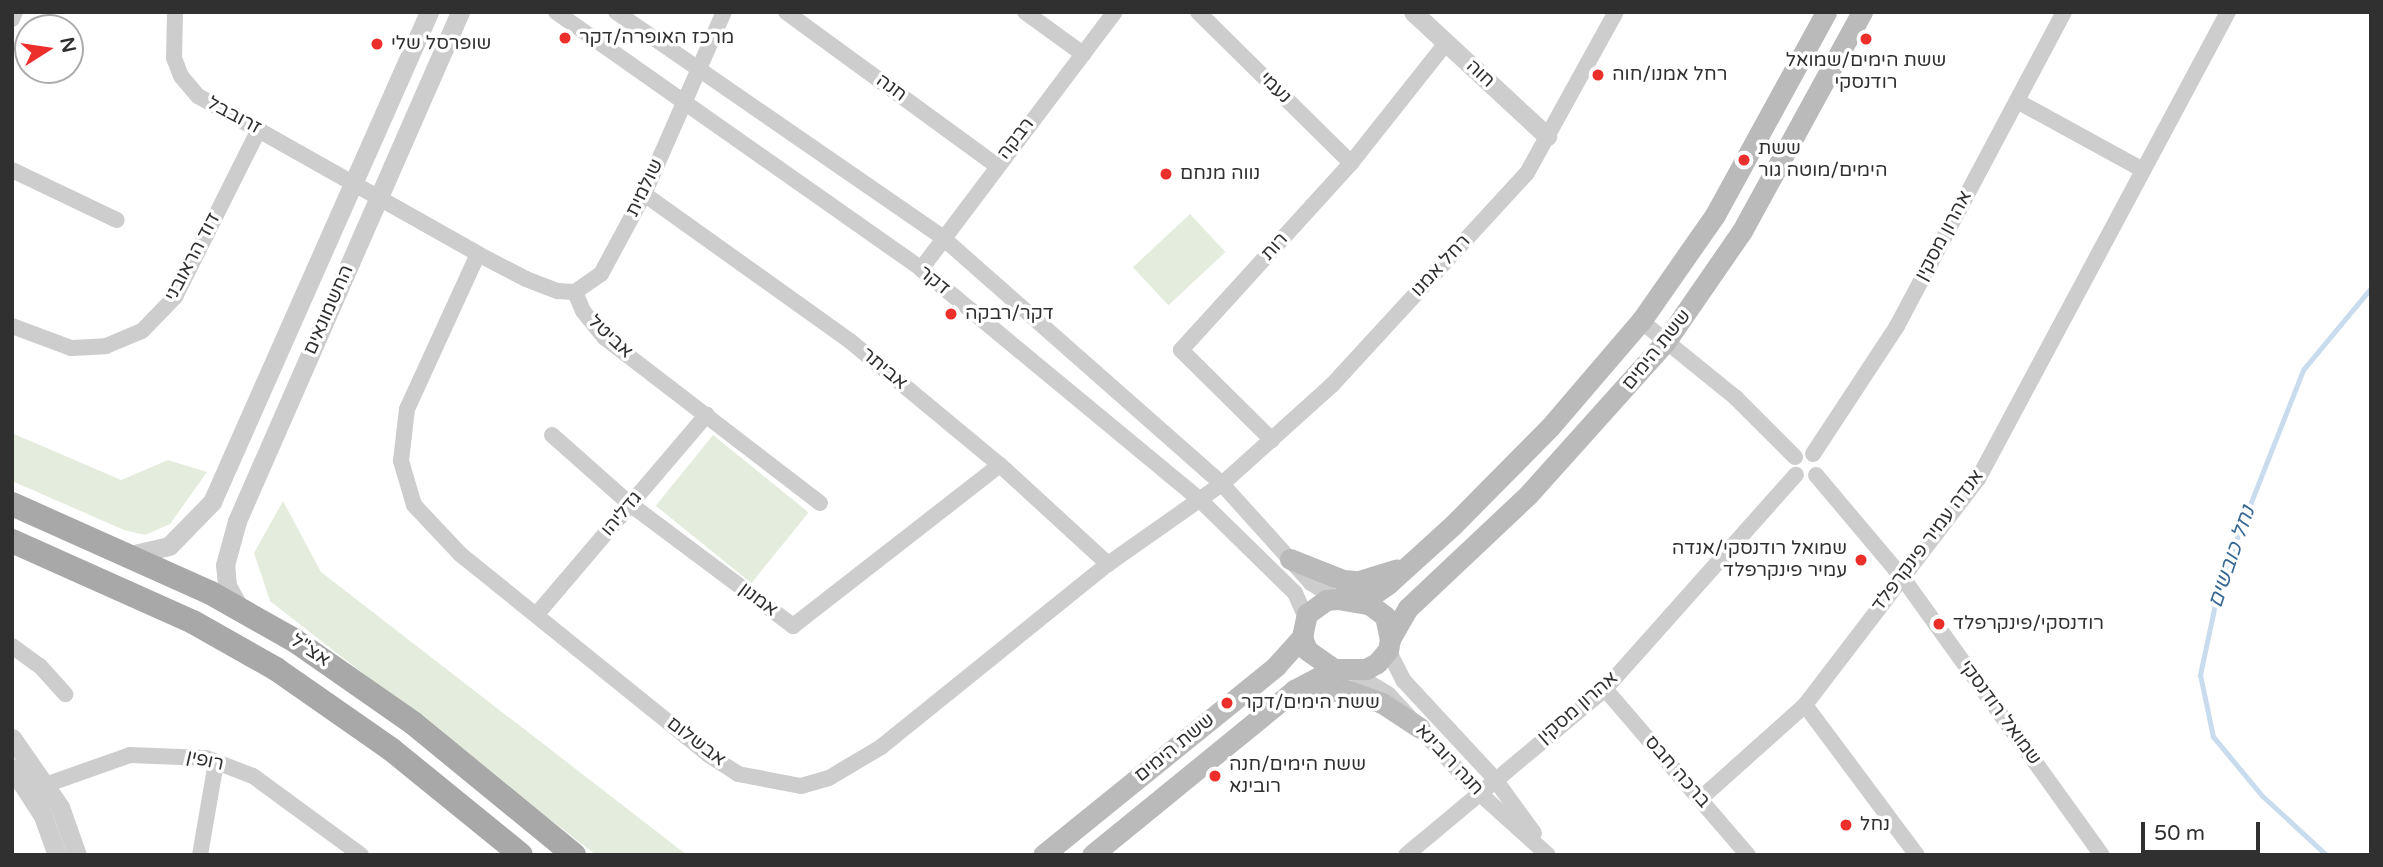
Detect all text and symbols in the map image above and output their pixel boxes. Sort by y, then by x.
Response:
north arrow [14,14,84,84]
place label: מרכז האופרה/דקר [579,27,734,49]
marker: מרכז האופרה/דקר [557,30,573,46]
marker: ששת הימים/שמואל רודנסקי [1858,31,1874,47]
place label: שופרסל שלי [391,33,491,55]
text: N [55,35,80,55]
marker: שופרסל שלי [369,36,385,52]
place label: ששת הימים/שמואל רודנסקי [1786,50,1946,94]
street label: חוה [1461,55,1499,93]
place label: רחל אמנו/חוה [1612,64,1727,86]
street label: נעמי [1254,67,1296,109]
marker: רחל אמנו/חוה [1590,67,1606,83]
street label: חנה [871,69,911,107]
street label: זרובבל [203,92,265,140]
street label: רבקה [993,114,1039,164]
place label: ששת הימים/מוטה גור [1758,138,1887,182]
marker: ששת הימים/מוטה גור [1736,152,1752,168]
street label: שולמית [621,156,669,220]
place label: נווה מנחם [1180,163,1260,185]
marker: נווה מנחם [1158,166,1174,182]
street label: אהרון מסקין [1911,187,1977,285]
street label: דוד הראובני [160,209,226,305]
street label: רות [1257,229,1293,265]
street label: רחל אמנו [1407,230,1475,302]
street label: דקר [914,261,954,301]
street label: החשמונאים [299,262,359,358]
place label: דקר/רבקה [965,303,1054,325]
street label: ששת הימים [1618,305,1696,395]
marker: דקר/רבקה [943,306,959,322]
street label: אביטל [583,311,637,363]
street label: אביתר [856,343,912,395]
street label: אנדה עמיר פינקרפלד [1867,466,1989,616]
street label: גדליהו [597,487,647,541]
water label: נחל כובשים [2203,503,2261,611]
place label: שמואל רודנסקי/אנדה עמיר פינקרפלד [1672,538,1847,582]
marker: שמואל רודנסקי/אנדה עמיר פינקרפלד [1853,552,1869,568]
street label: אמנון [734,578,782,622]
place label: רודנסקי/פינקרפלד [1953,613,2104,635]
marker: רודנסקי/פינקרפלד [1931,616,1947,632]
street label: אצ"ל [286,630,334,672]
street label: שמואל רודנסקי [1954,656,2046,770]
street label: אהרון מסקין [1533,667,1623,749]
place label: ששת הימים/דקר [1241,692,1380,714]
marker: ששת הימים/דקר [1219,695,1235,711]
street label: ששת הימים [1130,709,1220,787]
street label: אבשלום [662,712,730,772]
street label: חנה רובינא [1410,720,1488,800]
street label: ברכה חבס [1639,731,1715,813]
street label: רופין [184,746,226,776]
place label: ששת הימים/חנה רובינא [1229,754,1366,798]
marker: ששת הימים/חנה רובינא [1207,768,1223,784]
scale bar [2145,808,2264,852]
place label: נחל [1860,814,1890,836]
marker: נחל [1838,817,1854,833]
text: 50 m [2154,821,2205,846]

